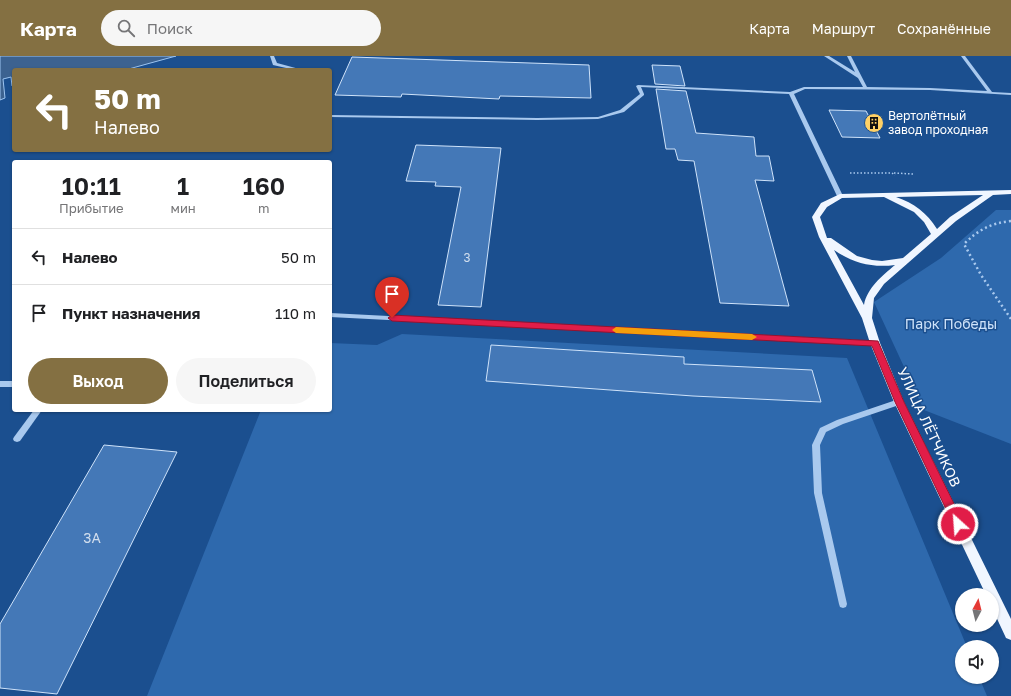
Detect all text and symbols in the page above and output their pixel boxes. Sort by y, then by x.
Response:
search box [101,10,381,46]
text: Карта [20,17,77,40]
icon: search [115,17,137,39]
text: Поиск [147,19,193,37]
text: Карта [749,20,790,37]
text: Маршрут [812,20,875,37]
text: Сохранённые [897,20,991,37]
text: 50 m [94,82,161,115]
icon: left [28,84,80,136]
place label: Вертолётный завод проходная [888,108,988,137]
building icon: Вертолётный завод проходная [863,112,885,134]
text: Налево [94,116,160,138]
text: 10:11 [62,171,121,200]
text: 1 [177,171,189,200]
text: 160 [243,171,285,200]
text: Прибытие [59,200,124,216]
text: мин [171,200,196,216]
text: m [258,200,270,216]
icon: left [28,246,50,268]
text: Налево [62,248,118,266]
text: 50 m [281,248,316,266]
house number: 3 [463,250,471,265]
pin [375,277,409,318]
icon: arrive [381,283,403,305]
icon: arrive [28,302,50,324]
text: Пункт назначения [62,304,200,322]
text: 110 m [275,304,316,322]
park label: Парк Победы [905,315,997,332]
button: Выход [28,358,168,404]
button: Поделиться [176,358,316,404]
street label: УЛИЦА ЛЁТЧИКОВ [894,364,965,489]
position arrow [937,503,979,545]
house number: 3А [83,529,101,546]
north arrow [955,588,999,632]
map controls [955,588,999,684]
button: sound [955,640,999,684]

